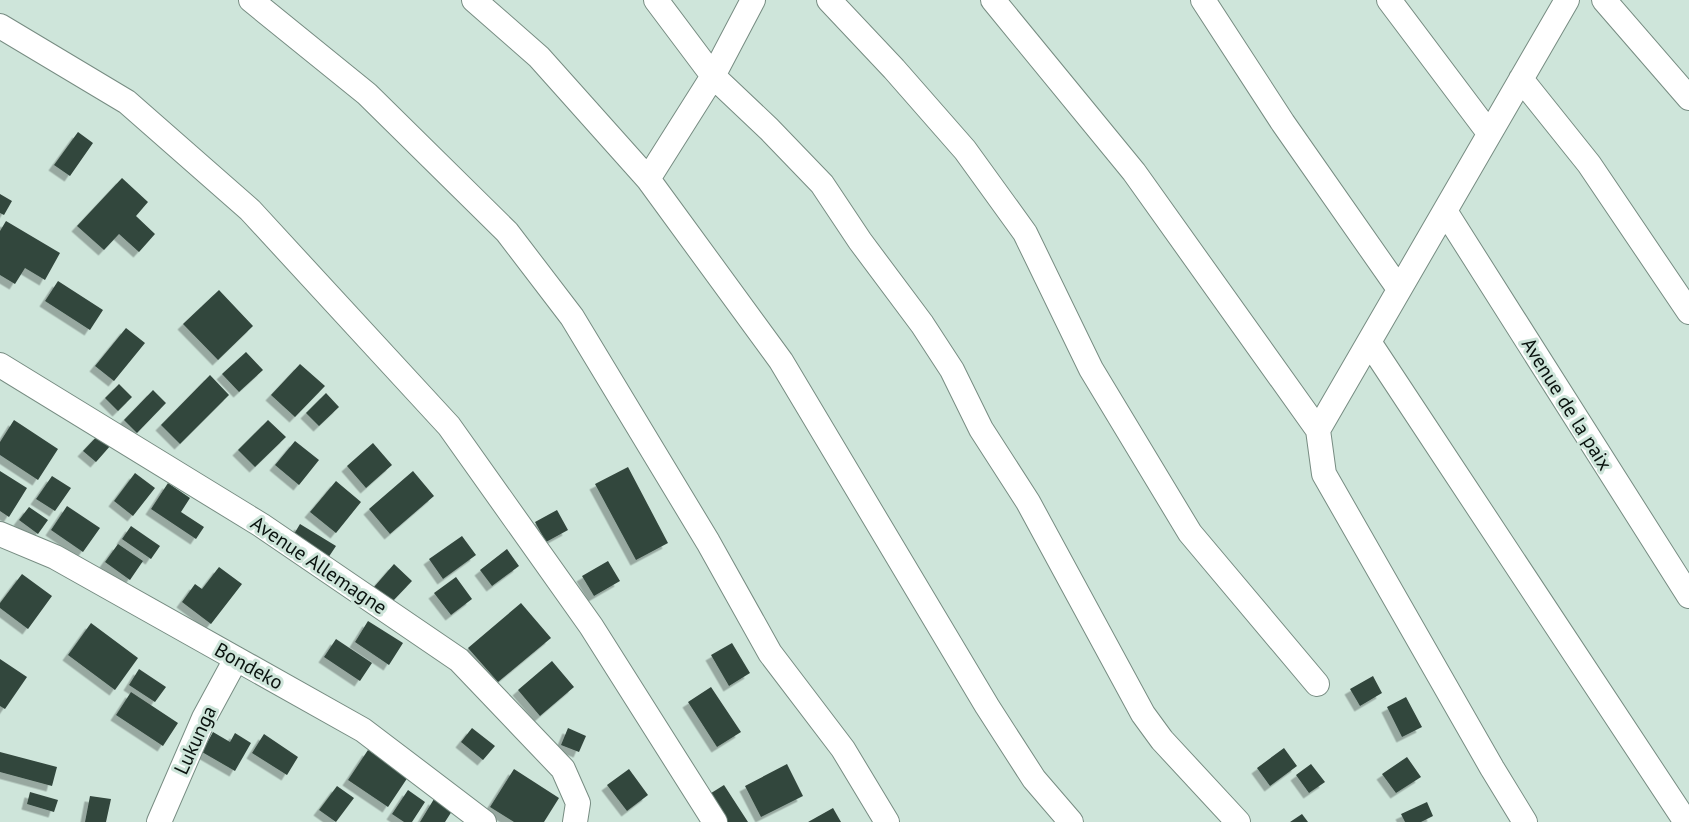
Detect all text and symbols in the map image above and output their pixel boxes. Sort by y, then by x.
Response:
street label: Avenue de la paix [1516,333,1618,475]
street label: Avenue Allemagne [246,510,392,620]
street label: Bondeko [210,637,288,695]
street label: Lukunga [168,702,222,778]

